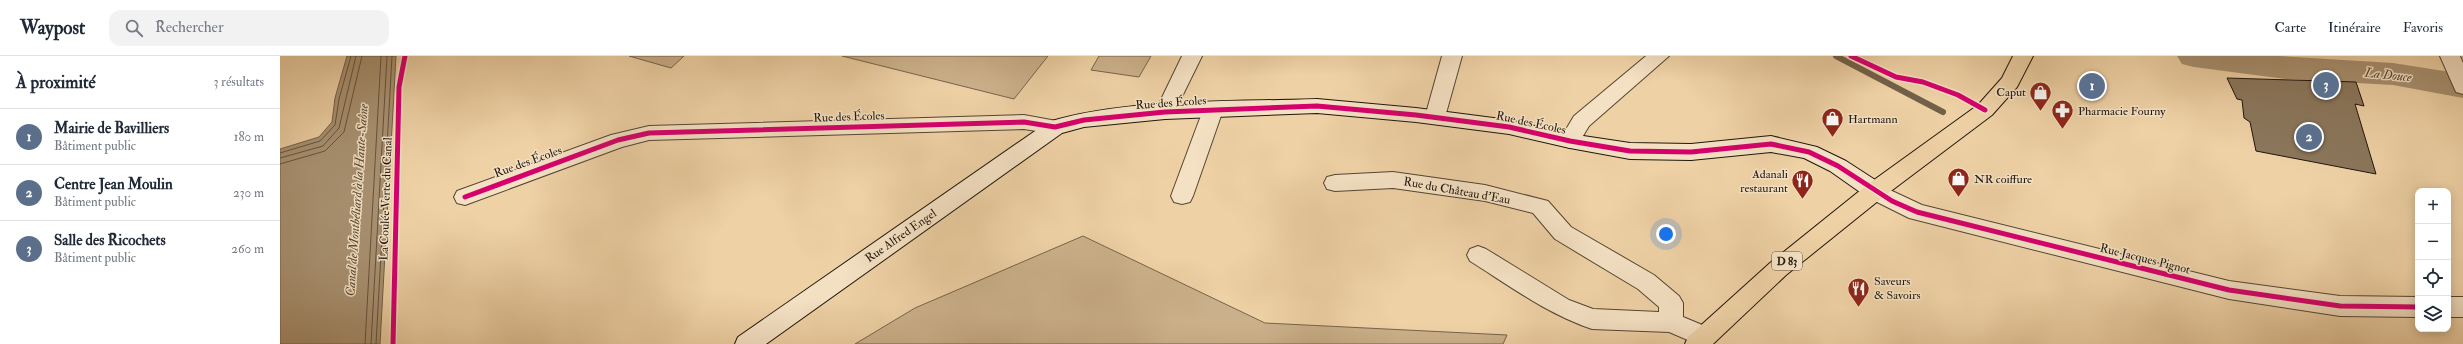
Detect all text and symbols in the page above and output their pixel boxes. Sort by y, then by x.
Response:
search box [109,10,389,46]
text: Waypost [20,16,85,40]
icon: search [123,17,145,39]
text: Rechercher [155,18,223,37]
text: Carte [2275,19,2306,36]
text: Itinéraire [2328,19,2381,36]
text: Favoris [2403,19,2443,36]
water label: La Douce [2363,64,2413,85]
pin: 3 [2313,70,2339,100]
pin: 1 [2079,71,2105,101]
text: À proximité [16,72,96,93]
text: 3 résultats [213,74,264,90]
shop icon: Caput [2028,79,2054,112]
place label: Caput [1996,85,2026,100]
street label: Rue des Écoles [1135,93,1207,113]
pharmacy icon: Pharmacie Fourny [2050,98,2076,131]
water label: Canal de Montbéliard à la Haute-Saône [342,103,372,297]
place label: Pharmacie Fourny [2078,104,2166,119]
shop icon: Hartmann [1819,106,1845,139]
street label: Rue des Écoles [813,108,885,126]
street label: Rue des Écoles [1495,108,1567,138]
place label: Hartmann [1848,112,1898,127]
text: Mairie de Bavilliers [54,119,169,138]
pin: 2 [2296,122,2322,152]
text: 1 [27,129,31,145]
text: 180 m [234,129,264,145]
street label: La Coulée Verte du Canal [376,137,396,261]
text: Bâtiment public [54,138,136,154]
street label: Rue des Écoles [492,143,564,181]
shop icon: NR coiffure [1945,166,1971,199]
place label: Adanali restaurant [1740,167,1788,196]
restaurant icon: Adanali restaurant [1790,168,1816,201]
place label: NR coiffure [1974,172,2032,187]
street label: Rue du Château d'Eau [1402,174,1512,208]
text: Centre Jean Moulin [54,175,173,194]
text: 2 [26,185,32,201]
text: 230 m [233,185,264,201]
map controls [2415,188,2451,332]
button: + [2415,188,2451,224]
text: Bâtiment public [54,194,136,210]
street label: Rue Alfred Engel [862,206,940,266]
your location [1656,224,1676,244]
button: − [2415,224,2451,260]
text: Salle des Ricochets [54,231,166,250]
text: 3 [27,241,32,257]
text: 260 m [231,241,264,257]
street label: Rue Jacques Pignot [2098,241,2192,278]
text: Bâtiment public [54,250,136,266]
road number: D 83 [1772,252,1802,270]
button: locate [2415,260,2451,296]
place label: Saveurs & Savoirs [1874,274,1921,303]
restaurant icon: Saveurs & Savoirs [1846,275,1872,308]
button: layers [2415,296,2451,332]

